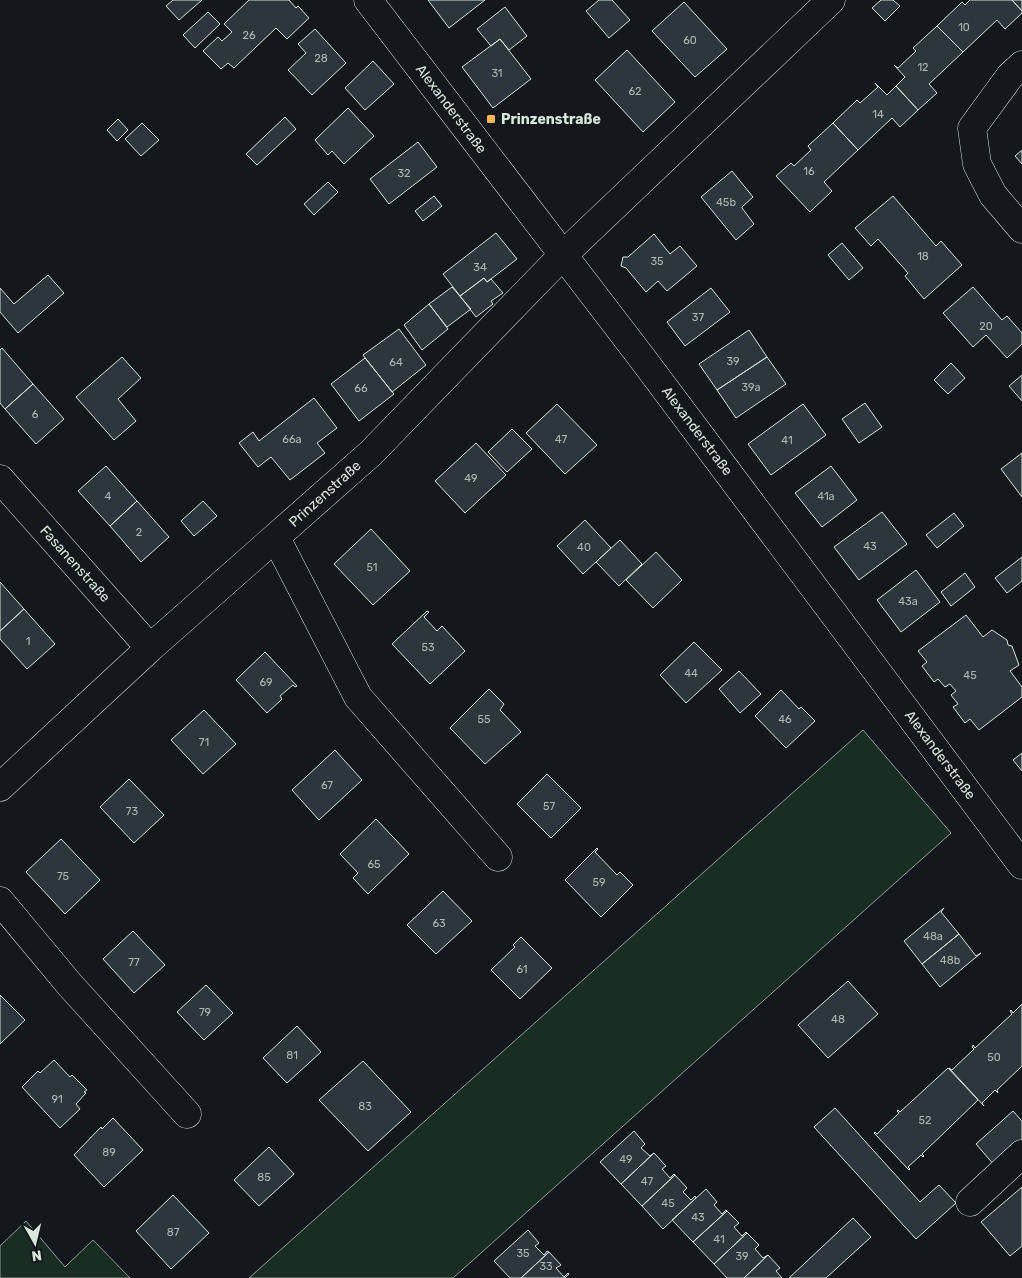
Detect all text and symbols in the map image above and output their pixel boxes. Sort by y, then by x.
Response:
house number: 10 [958,21,970,34]
house number: 26 [242,29,256,42]
house number: 60 [683,34,697,47]
house number: 28 [314,52,328,65]
street label: Alexanderstraße [412,61,490,157]
house number: 12 [917,61,929,74]
house number: 31 [491,67,503,80]
house number: 62 [628,85,642,98]
house number: 14 [872,108,884,121]
place label: Prinzenstraße [501,111,601,128]
marker: Prinzenstraße [485,113,497,125]
house number: 16 [803,165,815,178]
house number: 32 [397,167,411,180]
house number: 45b [716,196,736,209]
house number: 18 [917,250,929,263]
house number: 35 [650,255,664,268]
house number: 34 [473,261,487,274]
house number: 37 [692,311,704,324]
house number: 20 [979,320,993,333]
house number: 39 [726,355,740,368]
house number: 64 [389,356,403,369]
house number: 39a [741,381,761,394]
house number: 66 [354,382,368,395]
street label: Alexanderstraße [658,383,736,479]
house number: 6 [32,408,39,421]
house number: 66a [282,433,302,446]
house number: 47 [555,433,567,446]
house number: 41 [781,434,793,447]
street label: Prinzenstraße [285,457,365,531]
house number: 49 [464,472,478,485]
house number: 4 [105,490,112,503]
house number: 41a [817,490,835,503]
street label: Fasanenstraße [36,522,114,606]
house number: 2 [136,526,142,539]
house number: 43 [863,540,877,553]
house number: 40 [577,541,591,554]
house number: 51 [366,561,378,574]
house number: 43a [898,595,918,608]
house number: 1 [26,635,30,648]
house number: 53 [421,641,435,654]
house number: 44 [684,667,698,680]
house number: 45 [963,669,977,682]
house number: 69 [259,676,273,689]
street label: Alexanderstraße [901,707,979,803]
house number: 55 [477,713,491,726]
house number: 46 [778,713,792,726]
house number: 71 [199,736,209,749]
house number: 67 [321,779,333,792]
house number: 57 [543,800,555,813]
house number: 73 [126,805,139,818]
house number: 65 [367,858,381,871]
house number: 75 [57,870,70,883]
house number: 59 [592,876,606,889]
house number: 63 [432,917,446,930]
house number: 48a [923,930,943,943]
house number: 48b [940,954,960,967]
house number: 77 [128,956,140,969]
house number: 61 [516,963,528,976]
house number: 79 [199,1006,211,1019]
house number: 48 [831,1013,845,1026]
house number: 81 [286,1049,298,1062]
house number: 50 [987,1051,1001,1064]
house number: 91 [51,1093,63,1106]
house number: 83 [358,1100,372,1113]
house number: 52 [919,1114,932,1127]
house number: 89 [102,1146,116,1159]
house number: 49 [619,1153,633,1166]
house number: 85 [257,1171,271,1184]
house number: 47 [641,1175,653,1188]
house number: 45 [661,1197,675,1210]
house number: 43 [691,1211,705,1224]
north arrow [10,1218,60,1268]
house number: 87 [167,1226,180,1239]
house number: 41 [713,1233,725,1246]
text: N [31,1246,43,1264]
house number: 35 [516,1247,530,1260]
house number: 39 [735,1250,749,1263]
house number: 33 [539,1260,553,1273]

